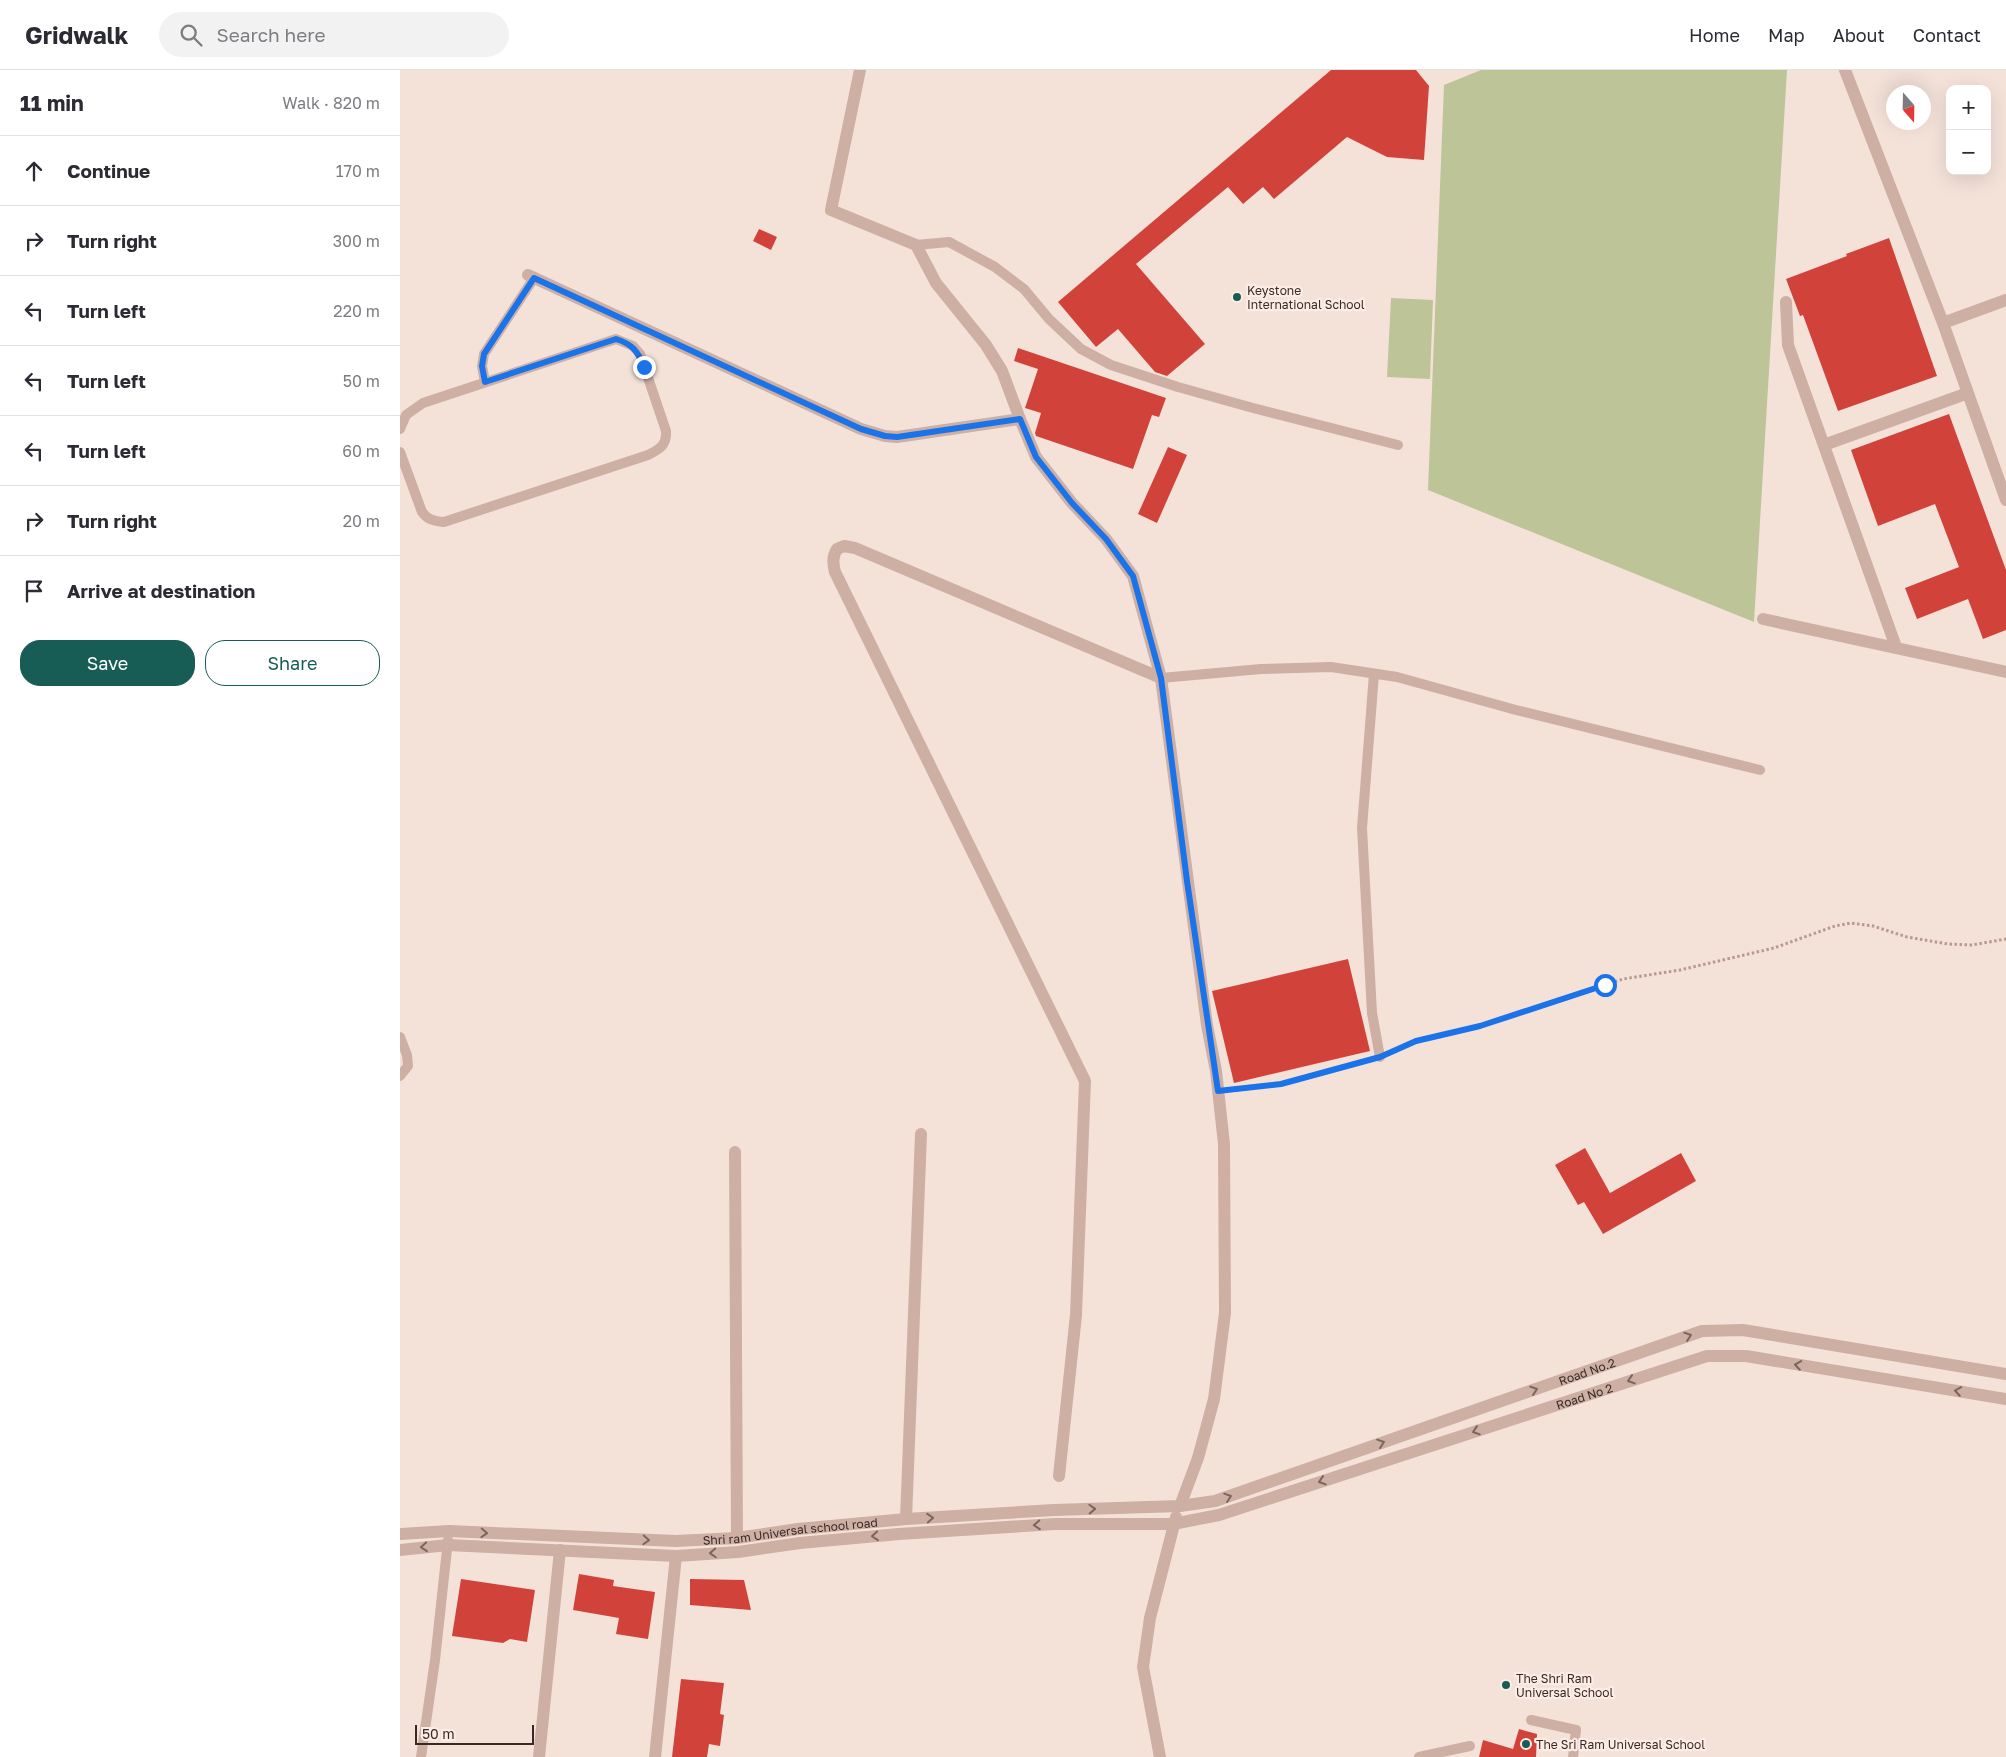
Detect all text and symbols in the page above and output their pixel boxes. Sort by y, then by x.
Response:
search box [159,12,509,57]
text: Gridwalk [25,20,129,49]
icon: search [177,21,205,49]
text: Search here [217,23,325,46]
text: Home [1689,24,1740,46]
text: Map [1768,24,1805,46]
text: About [1833,24,1885,46]
text: Contact [1913,24,1981,46]
north arrow [1886,85,1931,130]
map controls [1946,85,1991,175]
button: + [1946,85,1991,130]
text: 11 min [20,90,84,116]
text: Walk · 820 m [282,93,380,113]
button: − [1946,130,1991,175]
icon: ahead [20,157,48,185]
text: Continue [67,159,150,182]
text: 170 m [336,161,380,181]
icon: right [20,227,48,255]
text: Turn right [67,229,157,252]
text: 300 m [333,231,380,251]
place label: Keystone International School [1247,283,1365,312]
marker: Keystone International School [1231,291,1243,303]
icon: left [20,297,48,325]
text: Turn left [67,299,146,322]
text: 220 m [333,301,380,321]
route end [633,356,656,379]
icon: left [20,367,48,395]
text: Turn left [67,369,146,392]
text: 50 m [343,371,380,391]
icon: left [20,437,48,465]
text: Turn left [67,439,146,462]
text: 60 m [342,441,380,461]
icon: right [20,507,48,535]
text: Turn right [67,509,157,532]
text: 20 m [343,511,380,531]
icon: arrive [20,577,48,605]
text: Arrive at destination [67,579,255,602]
button: Save [20,640,195,686]
button: Share [205,640,380,686]
route start [1594,974,1617,997]
one-way arrow [1683,1332,1691,1342]
street label: Road No.2 [1556,1354,1617,1388]
one-way arrow [1793,1360,1802,1370]
one-way arrow [1627,1374,1636,1384]
street label: Road No 2 [1554,1380,1614,1412]
one-way arrow [1530,1385,1538,1395]
one-way arrow [1954,1386,1962,1397]
one-way arrow [1473,1425,1481,1435]
one-way arrow [1376,1439,1385,1449]
one-way arrow [1318,1476,1327,1486]
one-way arrow [1223,1493,1231,1503]
one-way arrow [1088,1504,1096,1514]
one-way arrow [926,1512,934,1523]
street label: Shri ram Universal school road [702,1514,878,1547]
one-way arrow [1033,1520,1041,1531]
one-way arrow [480,1527,488,1538]
one-way arrow [871,1530,879,1541]
one-way arrow [642,1535,650,1545]
one-way arrow [420,1542,428,1553]
one-way arrow [709,1548,717,1559]
place label: The Shri Ram Universal School [1516,1671,1613,1700]
marker: The Shri Ram Universal School [1500,1679,1512,1691]
scale bar [415,1722,534,1745]
text: 50 m [422,1725,455,1742]
place label: The Sri Ram Universal School [1536,1737,1705,1752]
marker: The Sri Ram Universal School [1520,1738,1532,1750]

